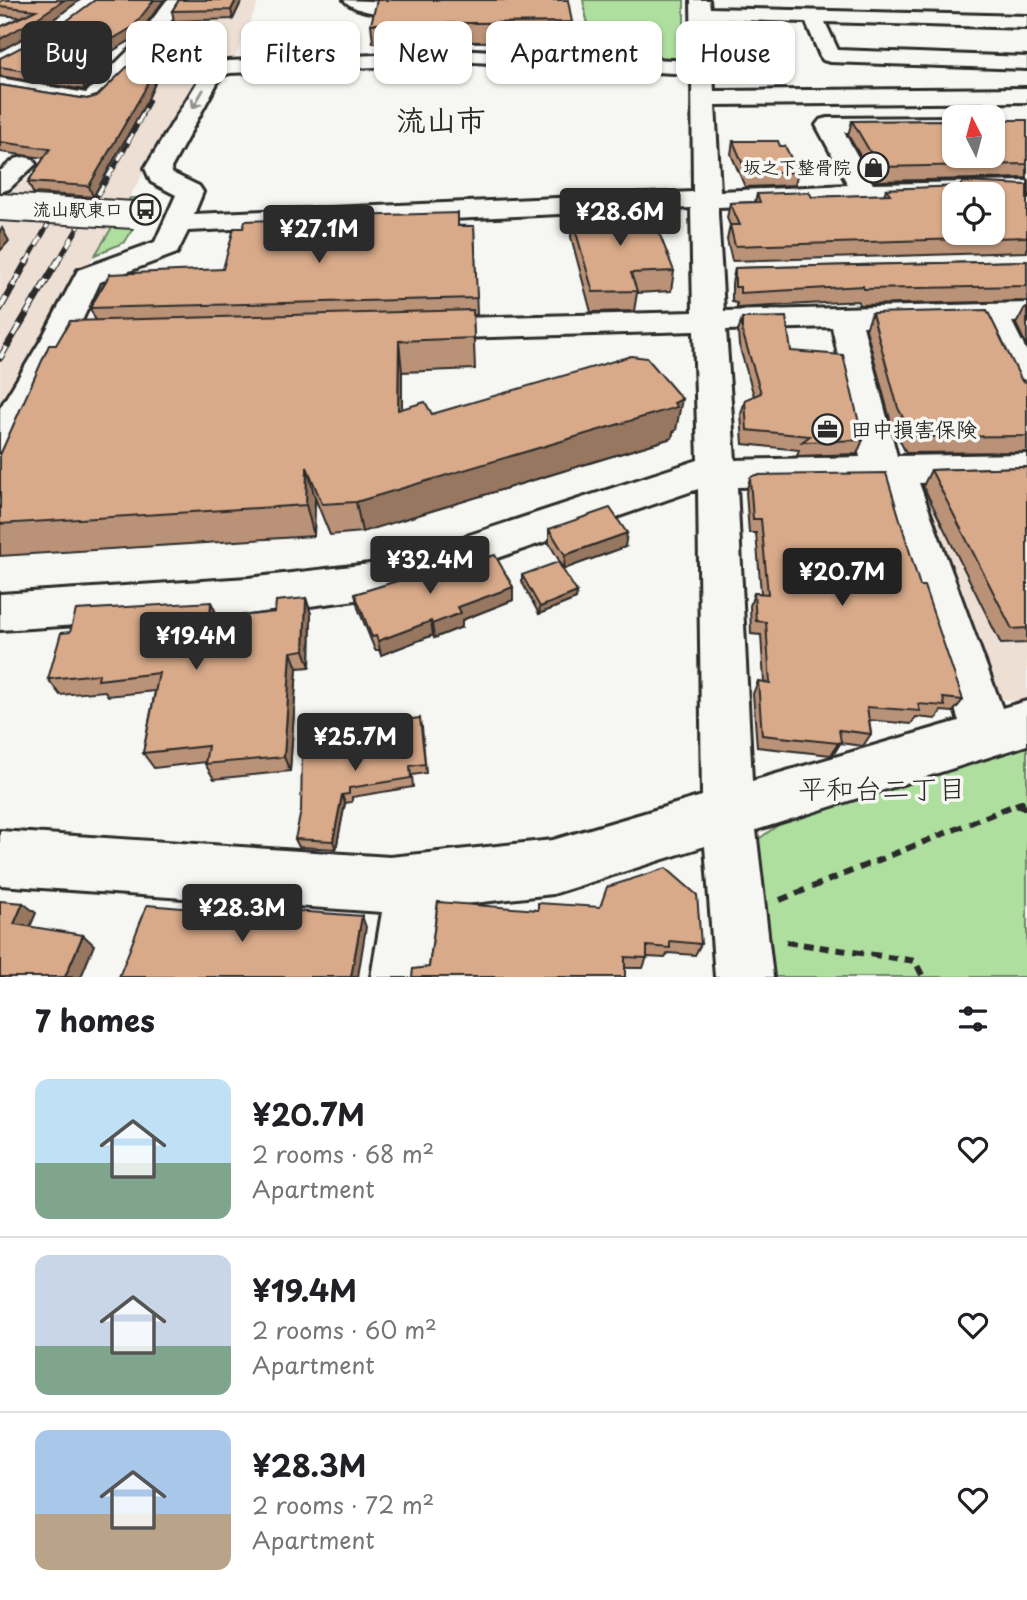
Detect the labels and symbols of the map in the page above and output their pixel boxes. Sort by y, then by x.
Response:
one-way arrow [190,89,204,109]
district label: 流山市 [396,96,486,141]
north arrow [942,105,1004,168]
shop icon: 坂之下整骨院 [857,151,891,185]
place label: 坂之下整骨院 [743,153,851,180]
pin: ¥28.6M [563,188,677,248]
bus stop icon: 流山駅東口 [129,193,163,227]
place label: 流山駅東口 [33,195,123,222]
pin: ¥27.1M [262,205,376,265]
place label: 田中損害保険 [851,412,977,444]
office icon: 田中損害保険 [811,413,845,447]
pin: ¥32.4M [373,536,487,596]
pin: ¥20.7M [785,548,899,608]
pin: ¥19.4M [139,612,253,672]
pin: ¥25.7M [298,714,412,773]
district label: 平和台二丁目 [798,766,966,809]
pin: ¥28.3M [185,884,299,944]

